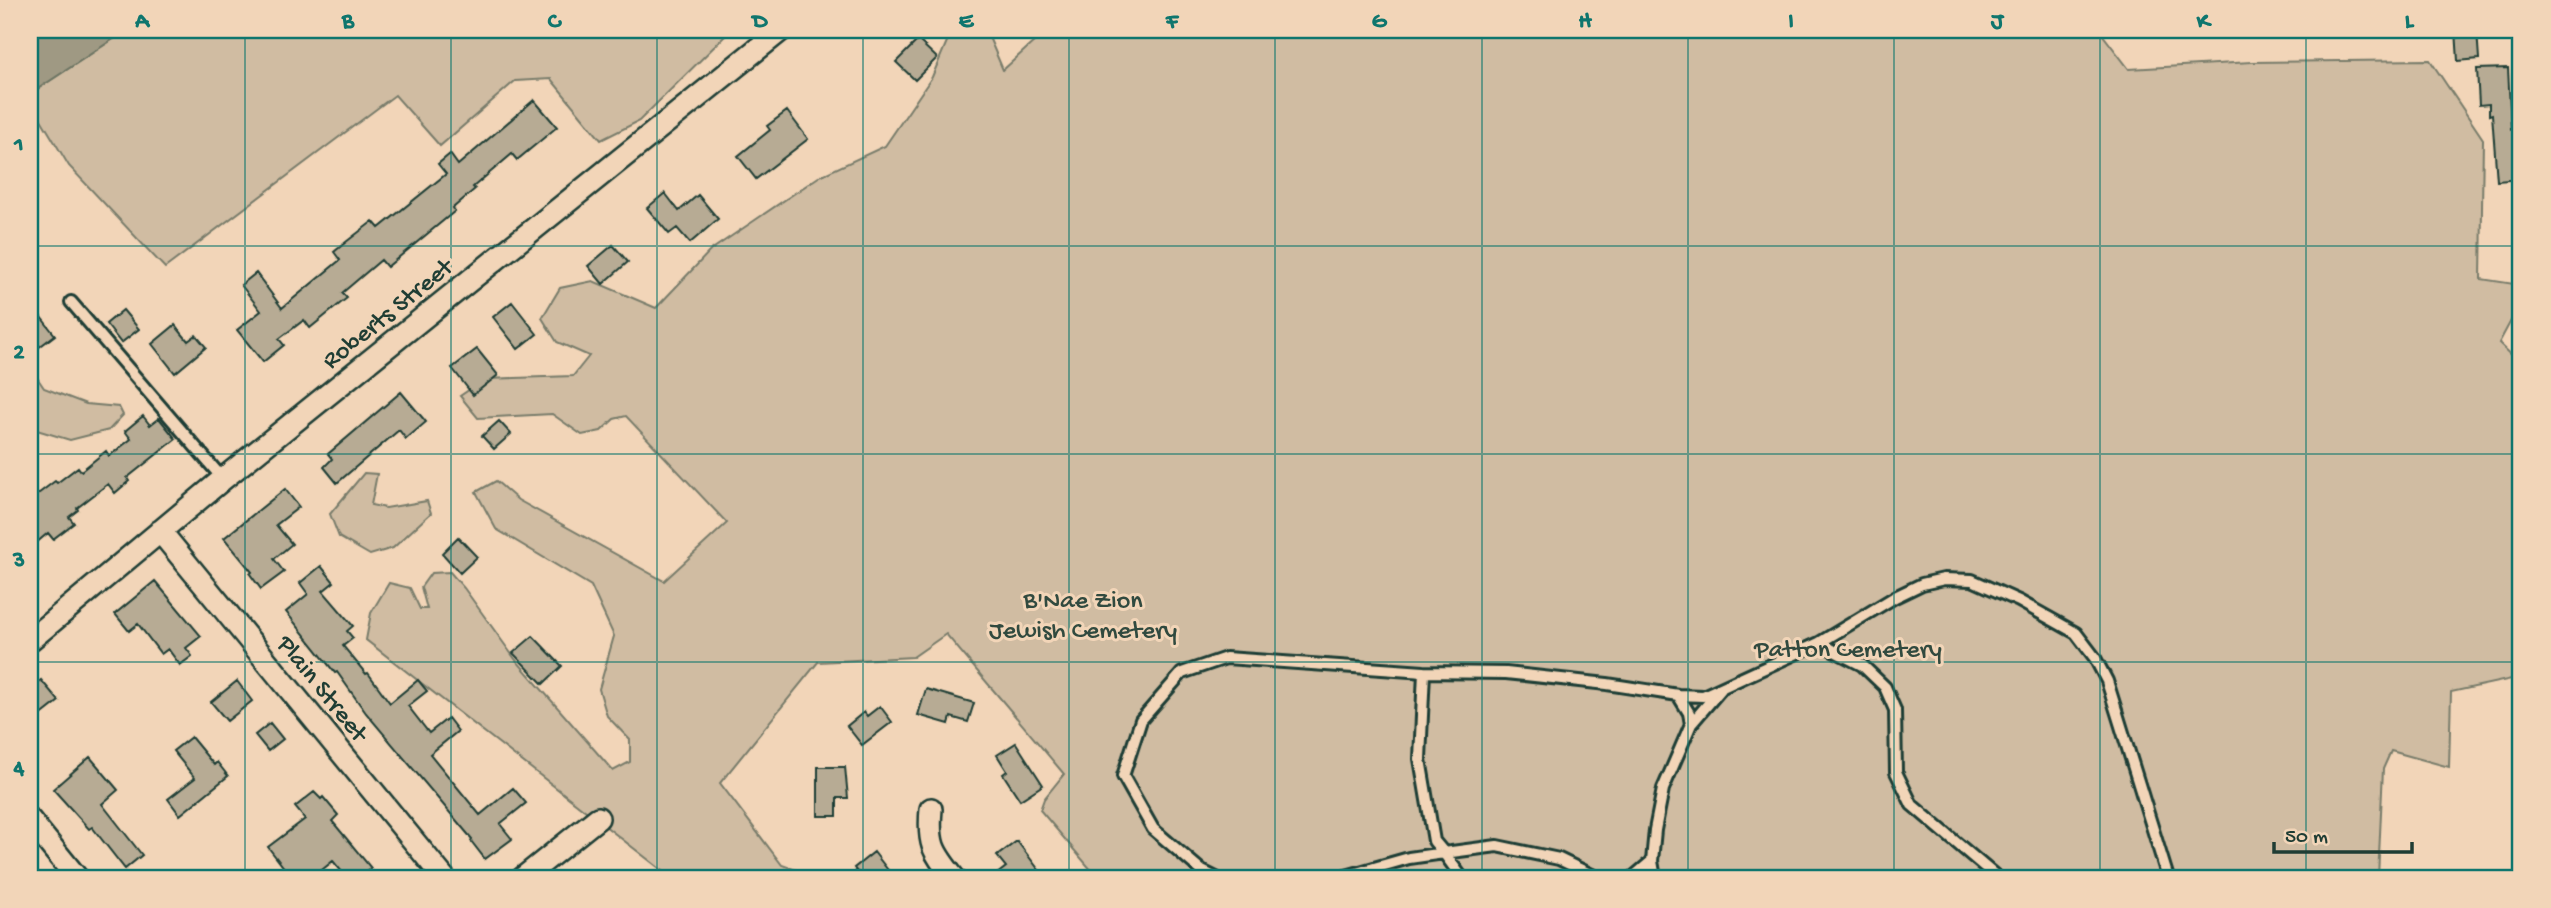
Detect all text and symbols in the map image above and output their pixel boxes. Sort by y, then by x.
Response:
text: A [134,9,150,36]
text: B [341,9,355,36]
text: C [548,9,563,36]
text: D [751,9,769,36]
text: E [959,9,975,36]
text: F [1165,9,1180,36]
text: G [1372,9,1388,36]
text: H [1578,9,1592,36]
text: I [1788,9,1794,36]
text: J [1990,9,2005,36]
text: K [2196,9,2213,36]
text: L [2405,9,2415,36]
text: 1 [13,132,24,159]
street label: Roberts Street [317,252,462,378]
text: 2 [13,340,25,367]
text: 3 [12,548,25,575]
park label: B'Nae Zion Jewish Cemetery [989,587,1177,648]
street label: Plain Street [268,630,374,751]
park label: Patton Cemetery [1753,636,1942,667]
text: 4 [13,756,25,783]
scale bar [2274,810,2413,854]
text: 50 m [2285,826,2328,851]

